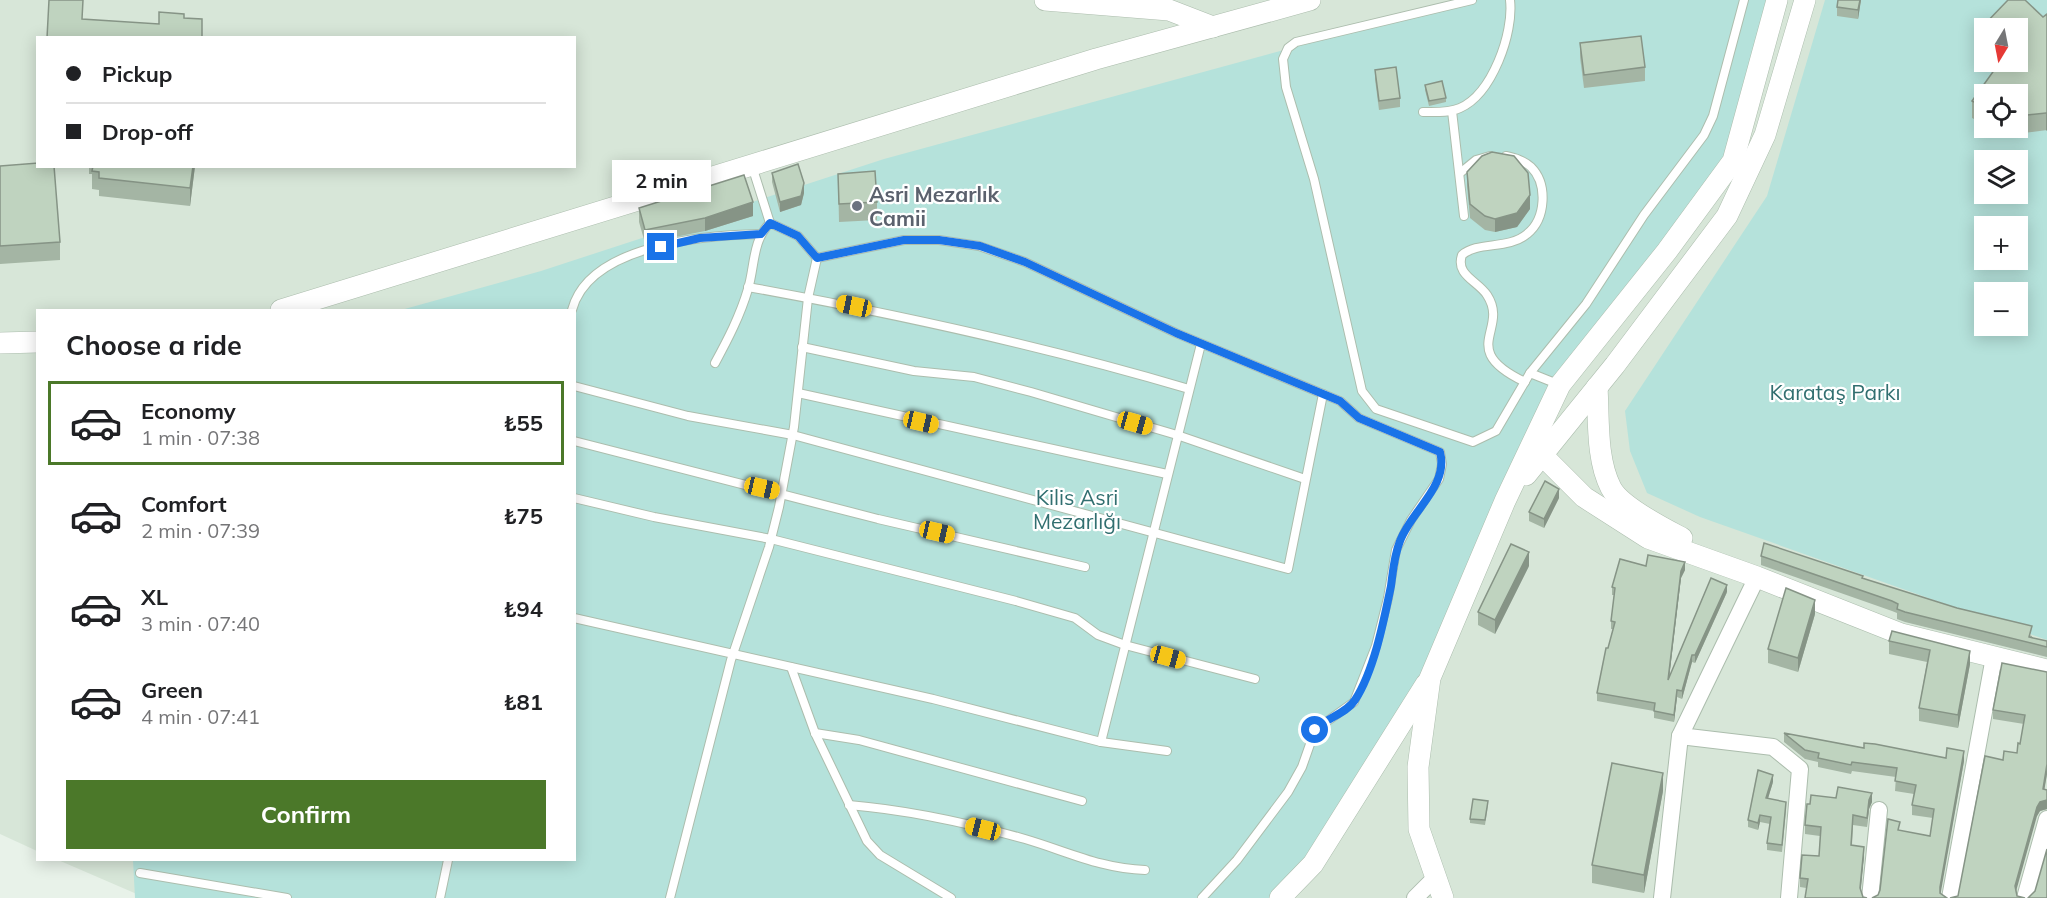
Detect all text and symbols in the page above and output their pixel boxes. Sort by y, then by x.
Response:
north arrow [1974,18,2028,72]
map controls [1974,18,2028,336]
text: Pickup [102,60,172,88]
button: locate [1974,84,2028,138]
text: Drop-off [102,118,193,146]
button: layers [1974,150,2028,204]
callout: 2 min [612,160,710,202]
text: 2 min [635,168,688,193]
place label: Asri Mezarlık Camii [869,181,999,231]
marker: Asri Mezarlık Camii [850,199,864,213]
button: + [1974,216,2028,270]
route end [647,233,674,260]
button: − [1974,282,2028,336]
car [835,293,873,319]
text: Choose a ride [66,328,242,362]
park label: Karataş Parkı [1769,379,1901,405]
icon: car [69,396,123,450]
text: Economy [141,397,236,425]
text: ₺55 [503,409,543,437]
car [901,409,941,435]
car [1115,409,1155,437]
text: 1 min · 07:38 [141,425,260,450]
car [742,475,782,501]
park label: Kilis Asri Mezarlığı [1033,484,1121,534]
icon: car [69,489,123,543]
text: Comfort [141,490,227,518]
text: ₺75 [503,502,543,530]
text: 2 min · 07:39 [141,518,260,543]
car [917,519,957,545]
icon: car [69,582,123,636]
text: XL [141,583,168,611]
text: ₺94 [503,595,543,623]
text: 3 min · 07:40 [141,611,260,636]
car [1148,644,1188,670]
icon: car [69,675,123,729]
text: Green [141,676,203,704]
text: ₺81 [503,688,543,716]
text: 4 min · 07:41 [141,704,260,729]
route start [1301,716,1328,743]
button: Confirm [66,780,546,849]
car [963,816,1003,842]

